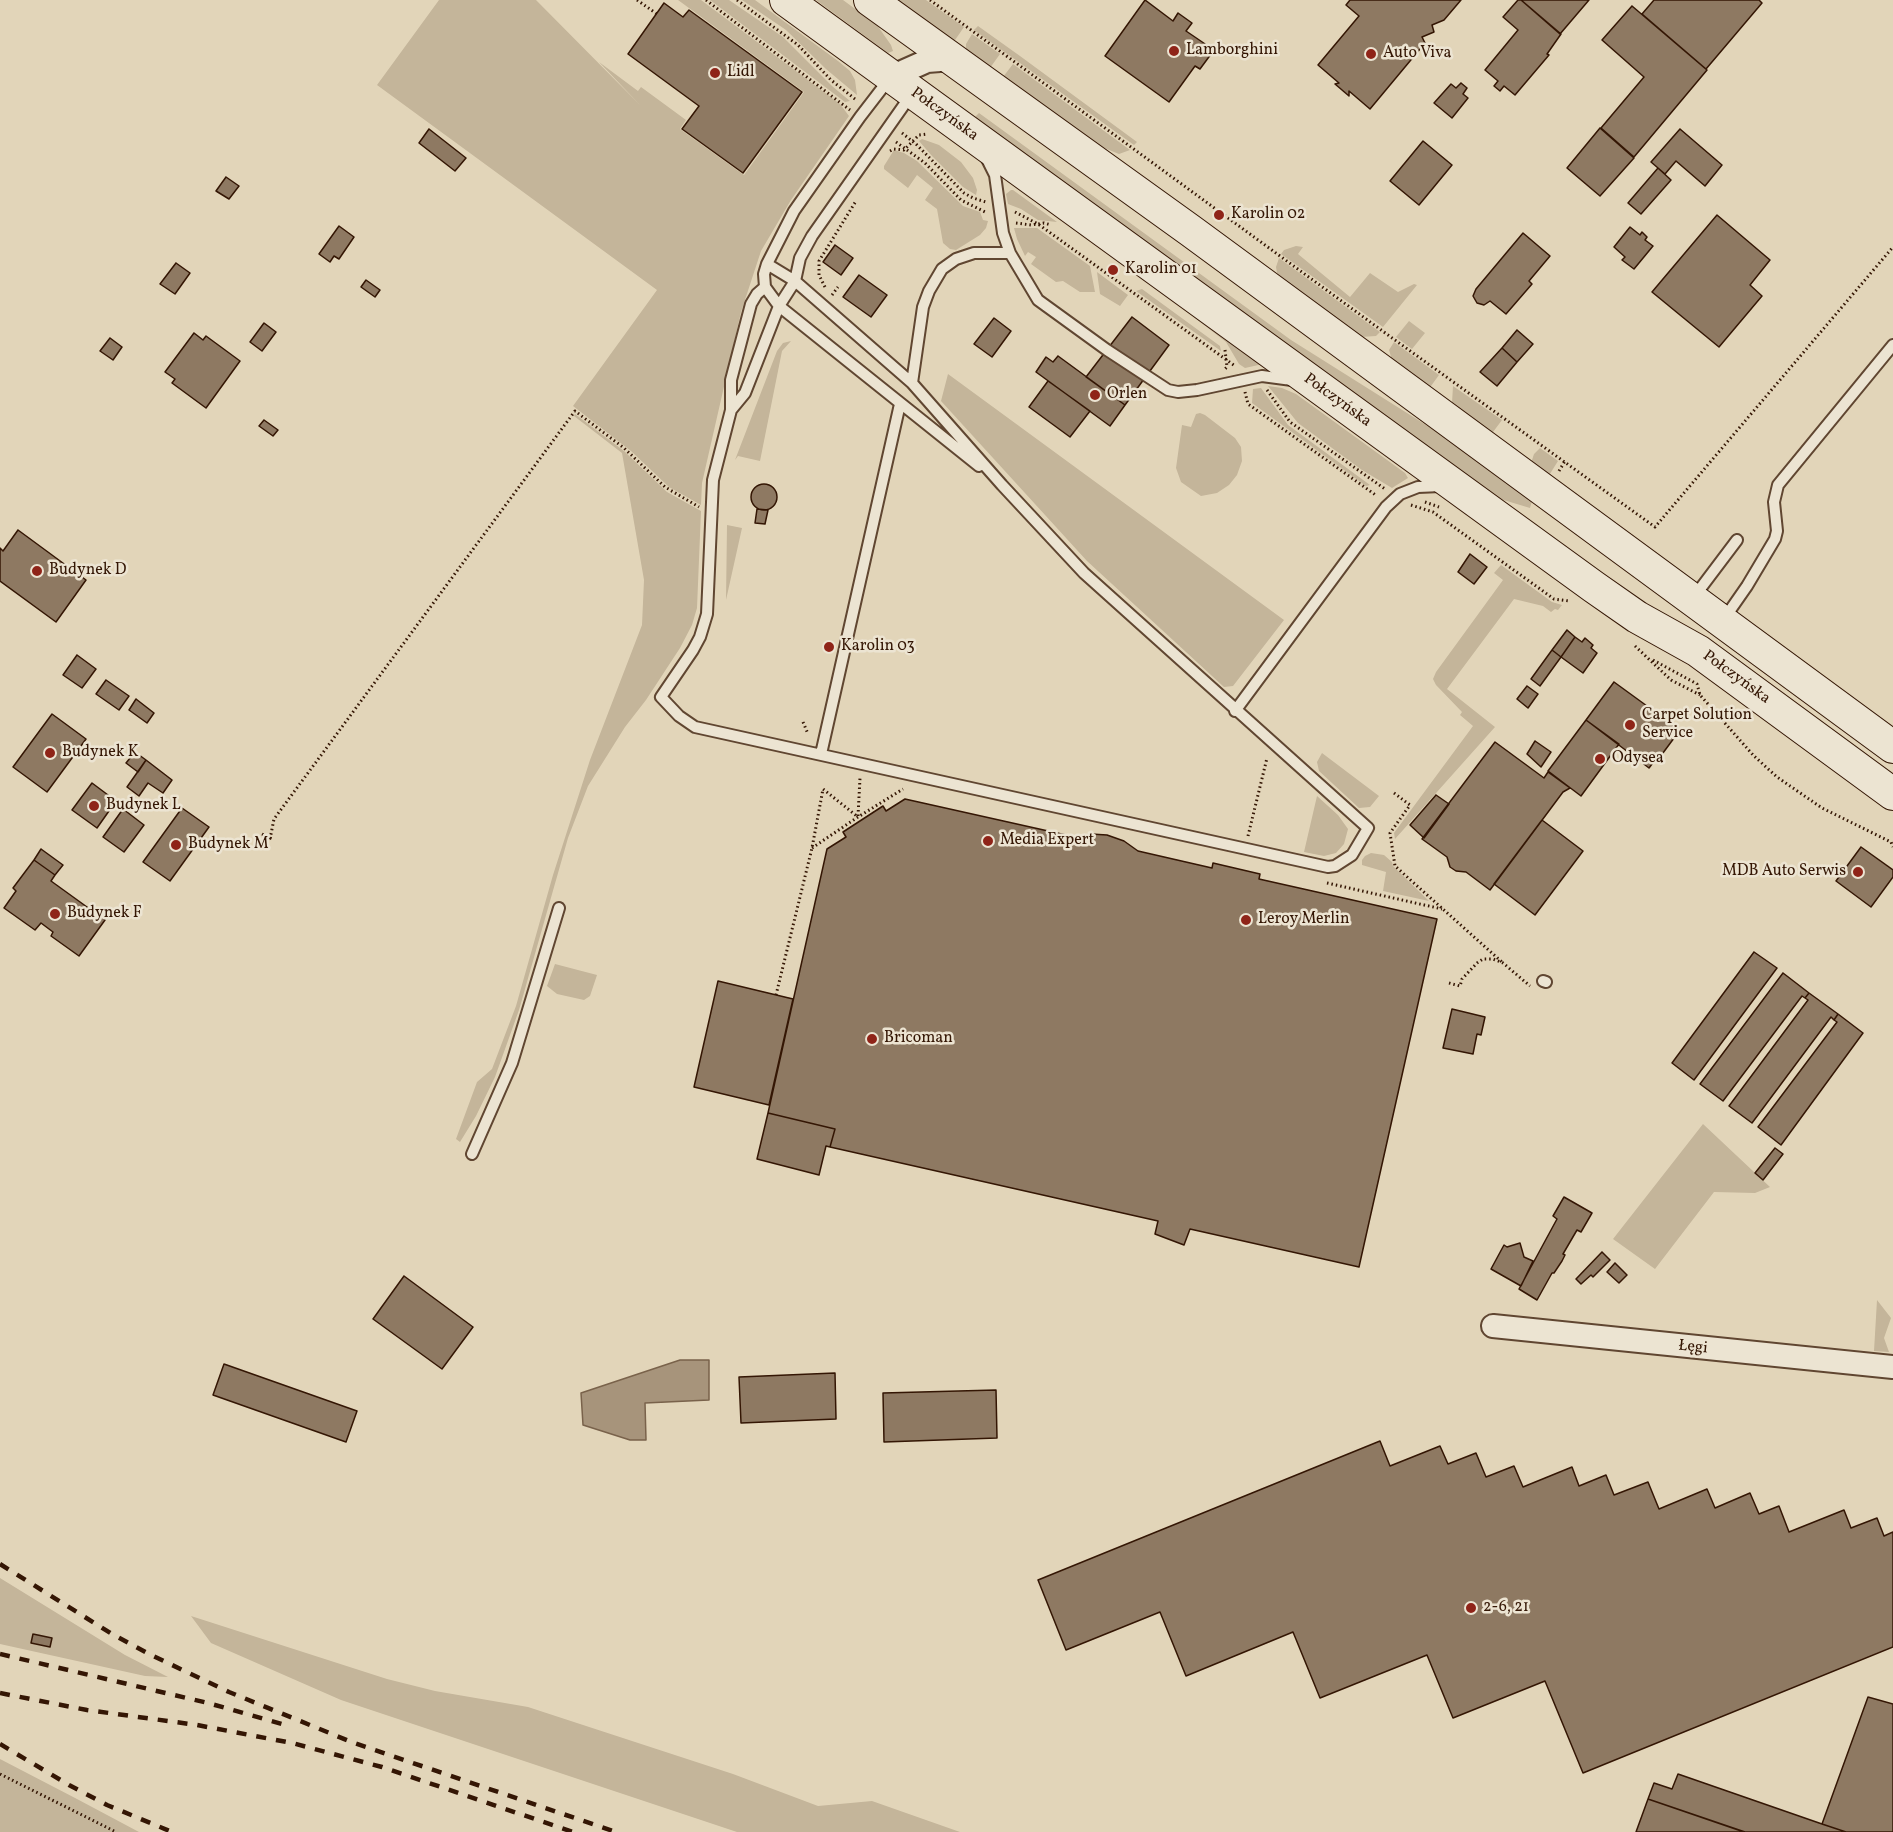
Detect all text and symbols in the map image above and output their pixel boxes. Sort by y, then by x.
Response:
place label: Lamborghini [1186,41,1278,61]
marker: Lamborghini [1167,44,1181,58]
place label: Auto Viva [1383,44,1452,64]
marker: Auto Viva [1364,47,1378,61]
place label: Lidl [727,63,755,83]
marker: Lidl [708,66,722,80]
street label: Połczyńska [906,84,982,146]
place label: Karolin 02 [1231,205,1305,225]
marker: Karolin 02 [1212,208,1226,222]
place label: Karolin 01 [1125,260,1197,280]
marker: Karolin 01 [1106,263,1120,277]
street label: Połczyńska [1299,370,1375,432]
place label: Orlen [1107,385,1147,405]
marker: Orlen [1088,388,1102,402]
place label: Budynek D [49,561,126,581]
marker: Budynek D [30,564,44,578]
place label: Karolin 03 [841,637,915,657]
marker: Karolin 03 [822,640,836,654]
street label: Połczyńska [1698,647,1774,709]
place label: Carpet Solution Service [1642,706,1752,744]
marker: Carpet Solution Service [1623,718,1637,732]
place label: Budynek K [62,743,139,763]
marker: Budynek K [43,746,57,760]
place label: Odysea [1612,749,1664,769]
marker: Odysea [1593,752,1607,766]
place label: Budynek L [106,796,181,816]
marker: Budynek L [87,799,101,813]
place label: Media Expert [1000,831,1094,851]
marker: Media Expert [981,834,995,848]
place label: Budynek M [188,835,269,855]
marker: Budynek M [169,838,183,852]
place label: MDB Auto Serwis [1722,862,1846,882]
marker: MDB Auto Serwis [1851,865,1865,879]
place label: Budynek F [67,904,142,924]
marker: Budynek F [48,907,62,921]
place label: Leroy Merlin [1258,910,1349,930]
marker: Leroy Merlin [1239,913,1253,927]
place label: Bricoman [884,1029,953,1049]
marker: Bricoman [865,1032,879,1046]
street label: Łęgi [1677,1337,1709,1359]
place label: 2-6, 21 [1483,1598,1529,1618]
marker: 2-6, 21 [1464,1601,1478,1615]

